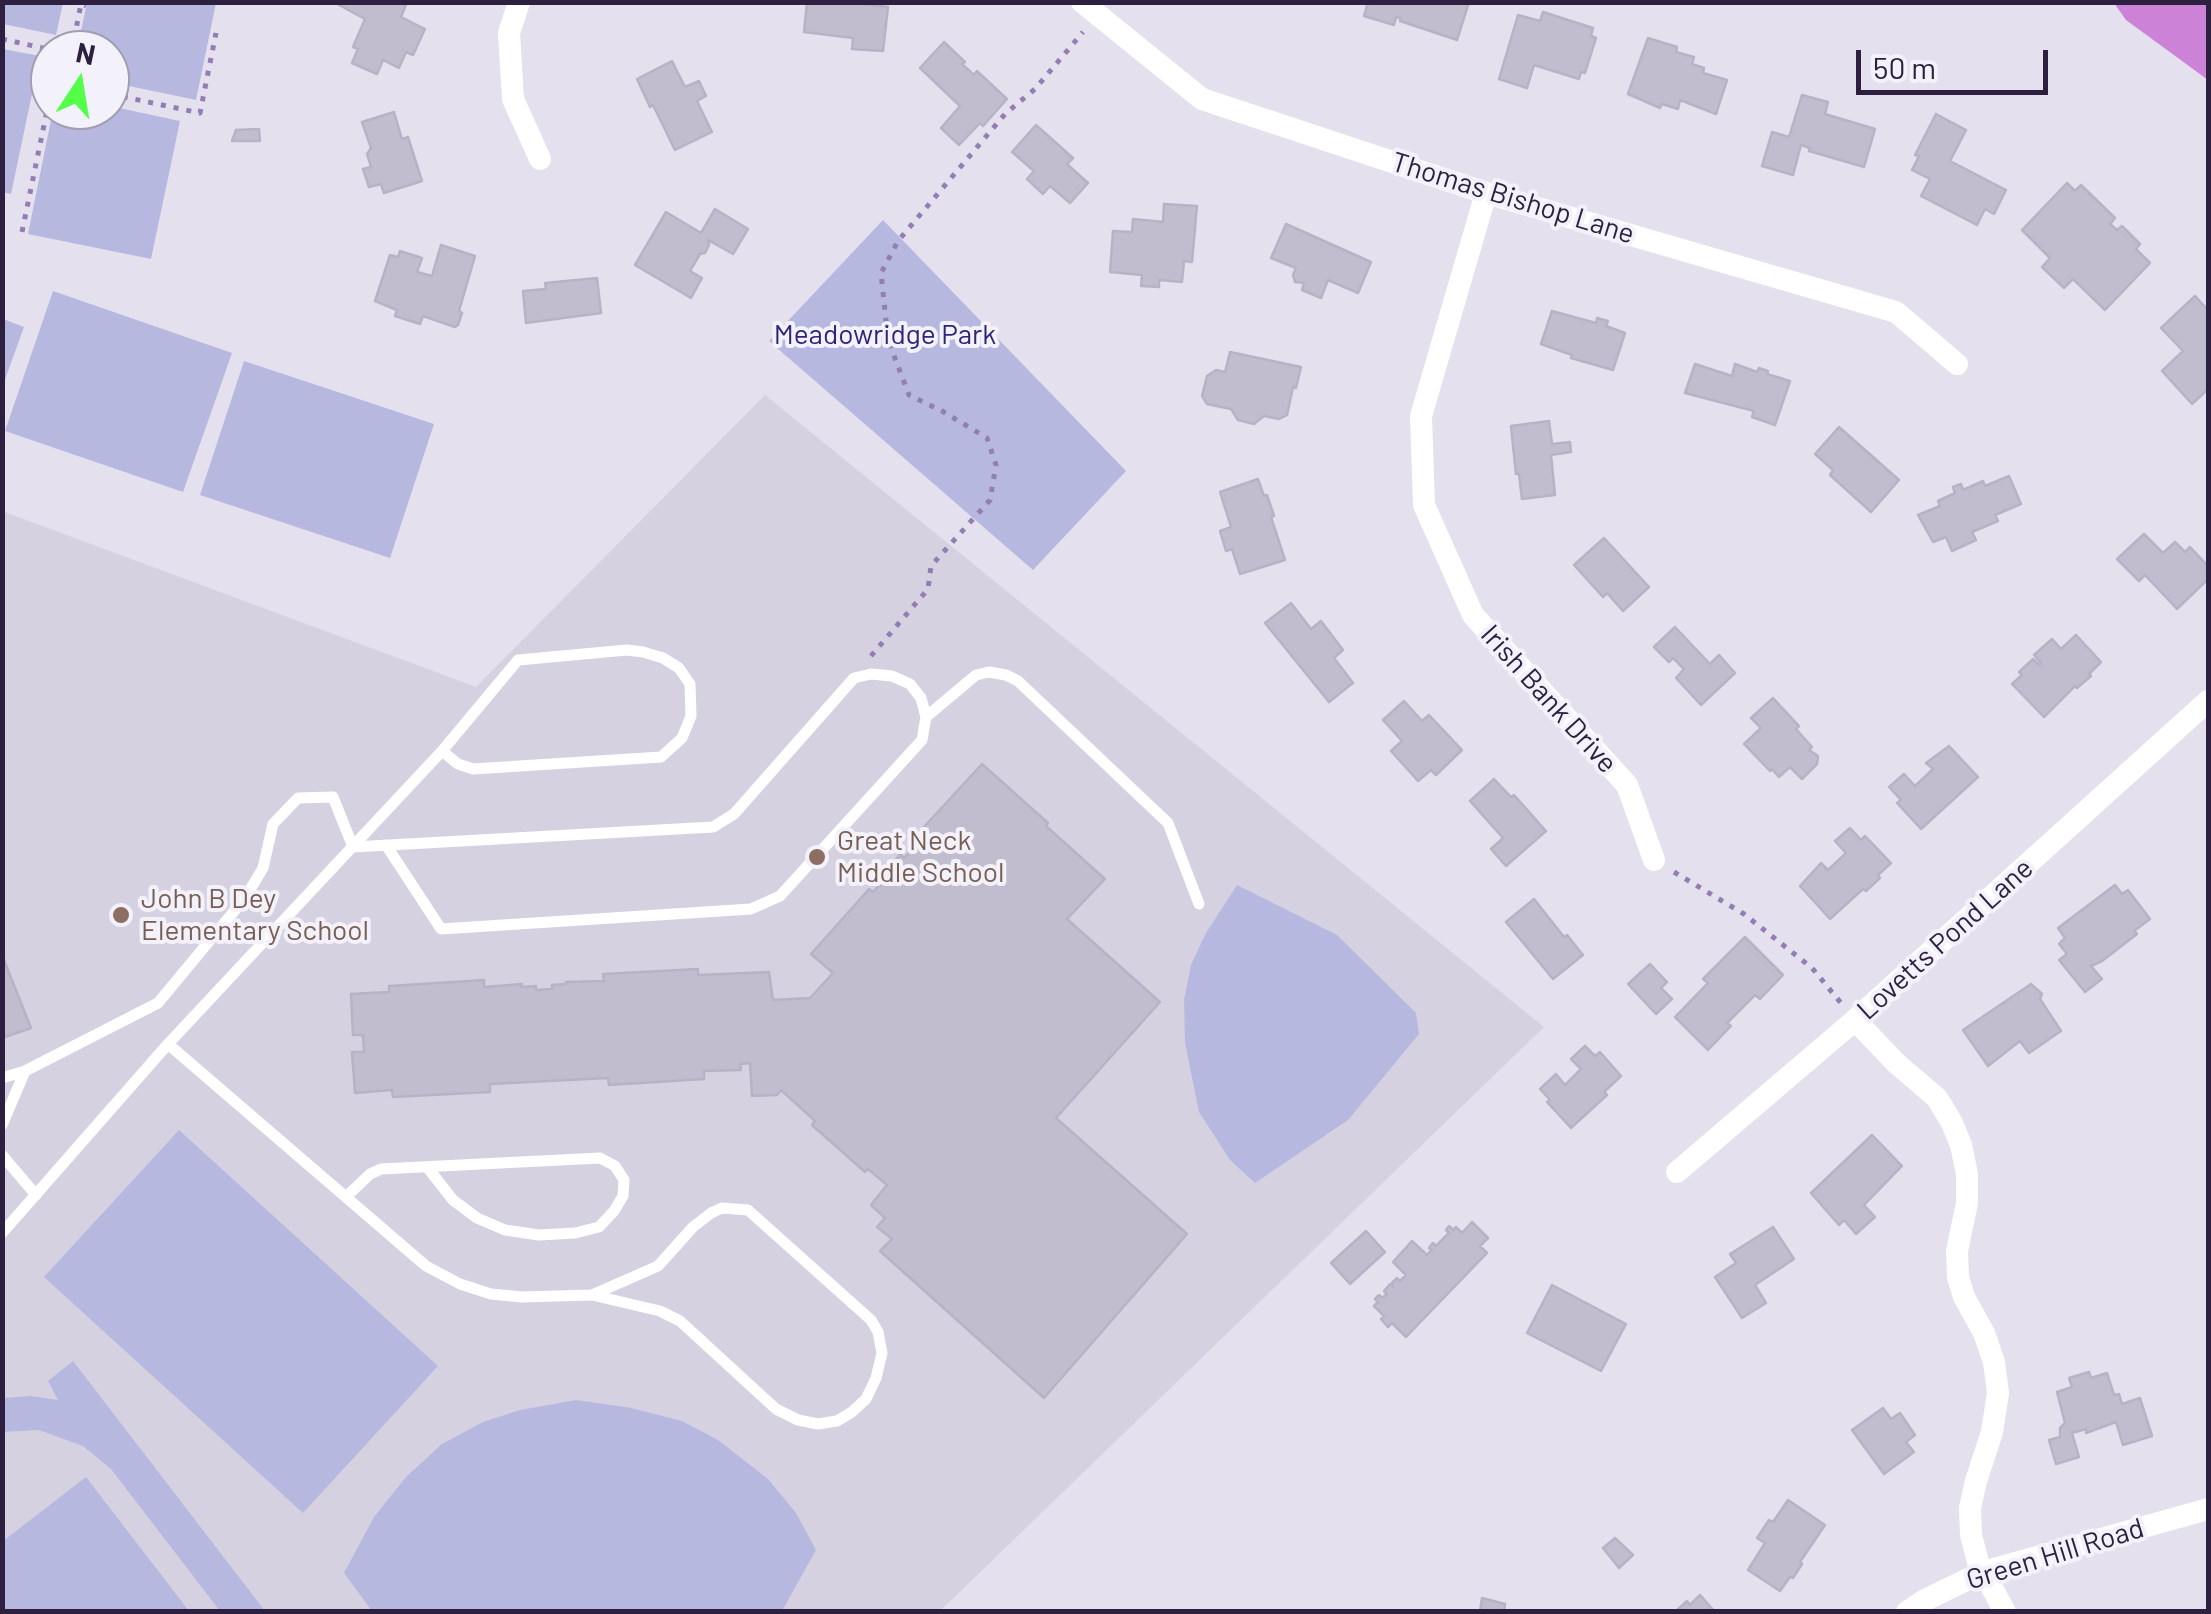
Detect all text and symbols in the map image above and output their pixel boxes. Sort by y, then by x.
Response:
north arrow [30,30,130,130]
scale bar [1861,30,2054,92]
text: N [73,34,98,71]
text: 50 m [1873,49,1936,85]
street label: Thomas Bishop Lane [1388,145,1638,251]
park label: Meadowridge Park [774,318,996,352]
street label: Irish Bank Drive [1474,618,1624,780]
place label: Great Neck Middle School [837,824,1004,890]
marker: Great Neck Middle School [806,846,828,868]
street label: Lovetts Pond Lane [1850,851,2040,1027]
place label: John B Dey Elementary School [141,882,369,948]
marker: John B Dey Elementary School [110,904,132,926]
street label: Green Hill Road [1962,1511,2148,1597]

